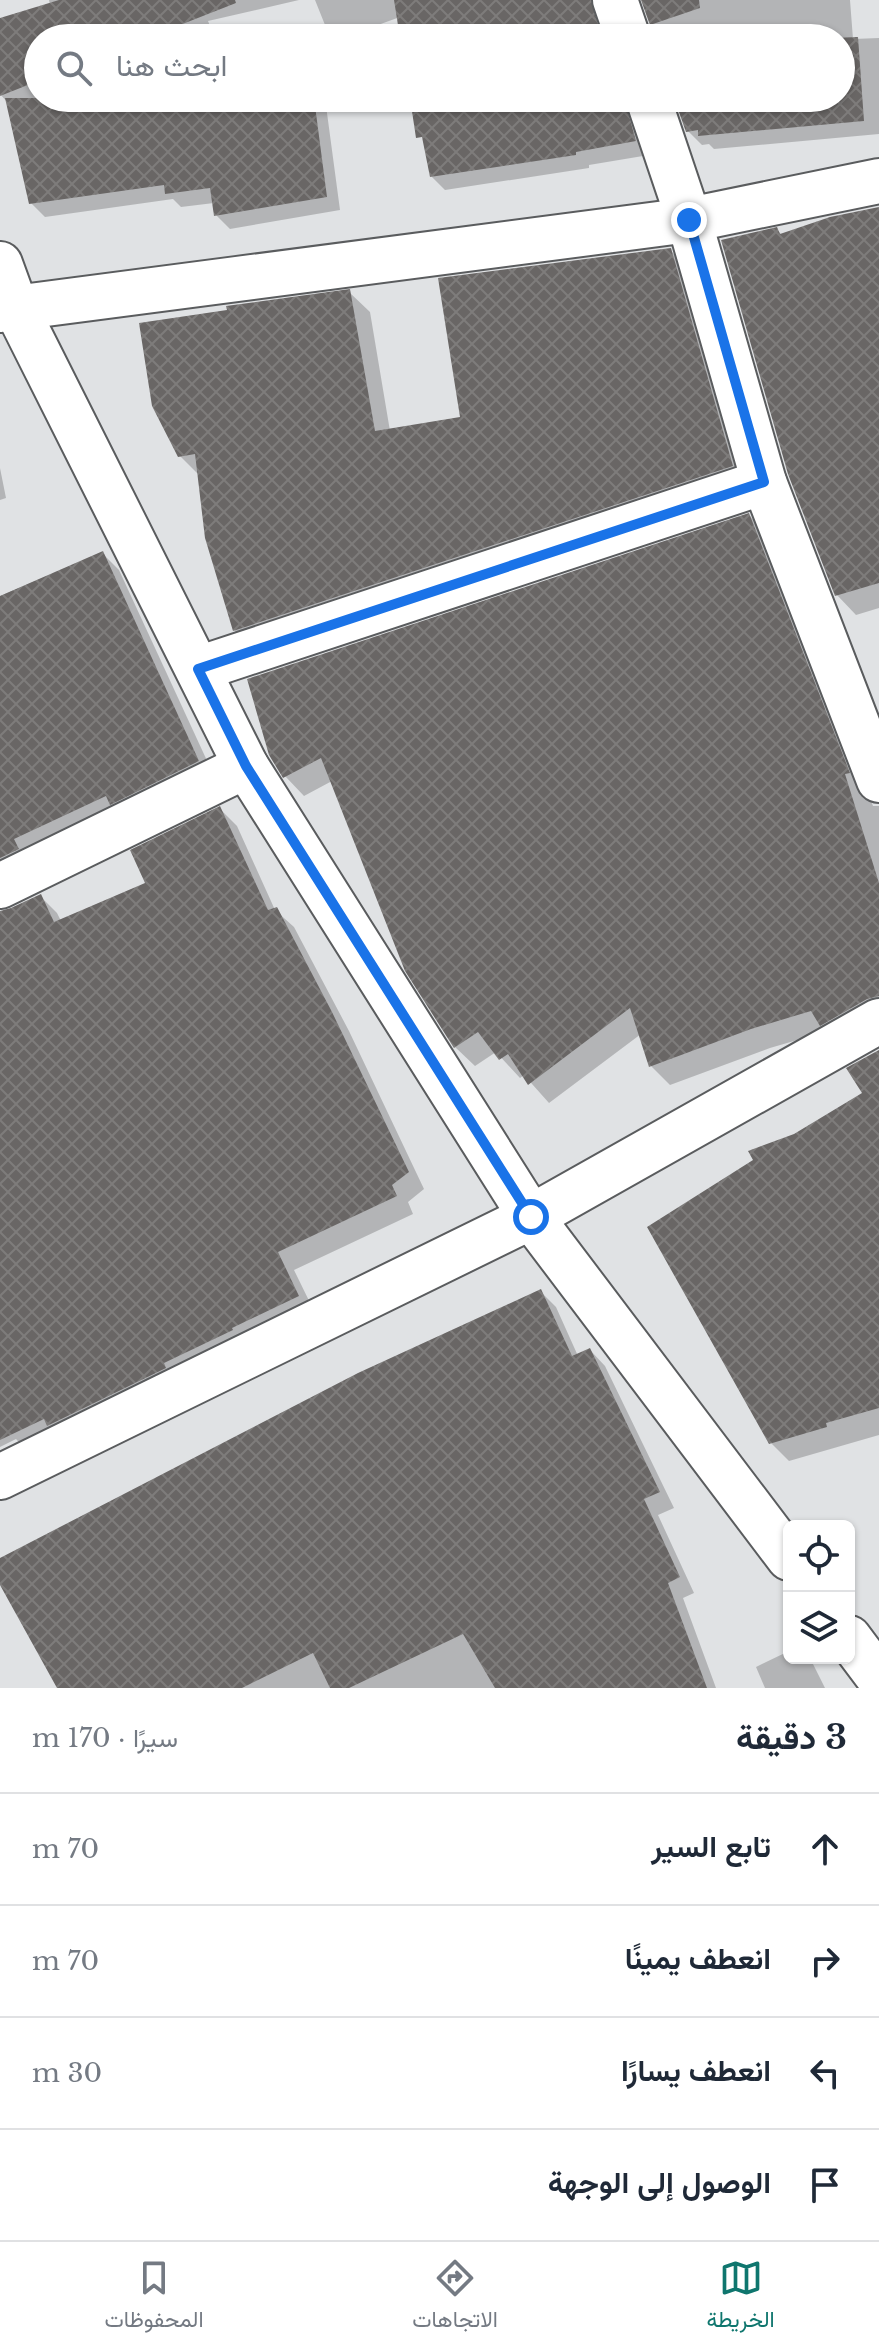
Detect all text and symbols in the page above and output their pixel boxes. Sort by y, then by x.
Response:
search box [24,24,855,112]
icon: search [52,46,96,90]
text: ابحث هنا [116,47,228,84]
route end [671,202,707,238]
route start [513,1199,549,1235]
map controls [783,1520,855,1664]
button: locate [783,1520,855,1592]
button: layers [783,1592,855,1664]
text: 3 دقيقة [736,1716,847,1758]
text: سيرًا · 170 m [32,1722,178,1754]
icon: ahead [803,1827,847,1871]
text: تابع السير [651,1828,771,1865]
text: 70 m [32,1833,99,1865]
icon: right [803,1939,847,1983]
text: انعطف يمينًا [625,1940,771,1977]
text: 70 m [32,1945,99,1977]
icon: left [803,2051,847,2095]
text: انعطف يسارًا [621,2052,771,2089]
text: 30 m [32,2057,102,2089]
icon: arrive [803,2163,847,2207]
text: الوصول إلى الوجهة [548,2164,771,2201]
tab: المحفوظات [104,2256,204,2339]
tab: الاتجاهات [412,2256,498,2339]
tab: الخريطة [707,2256,775,2339]

